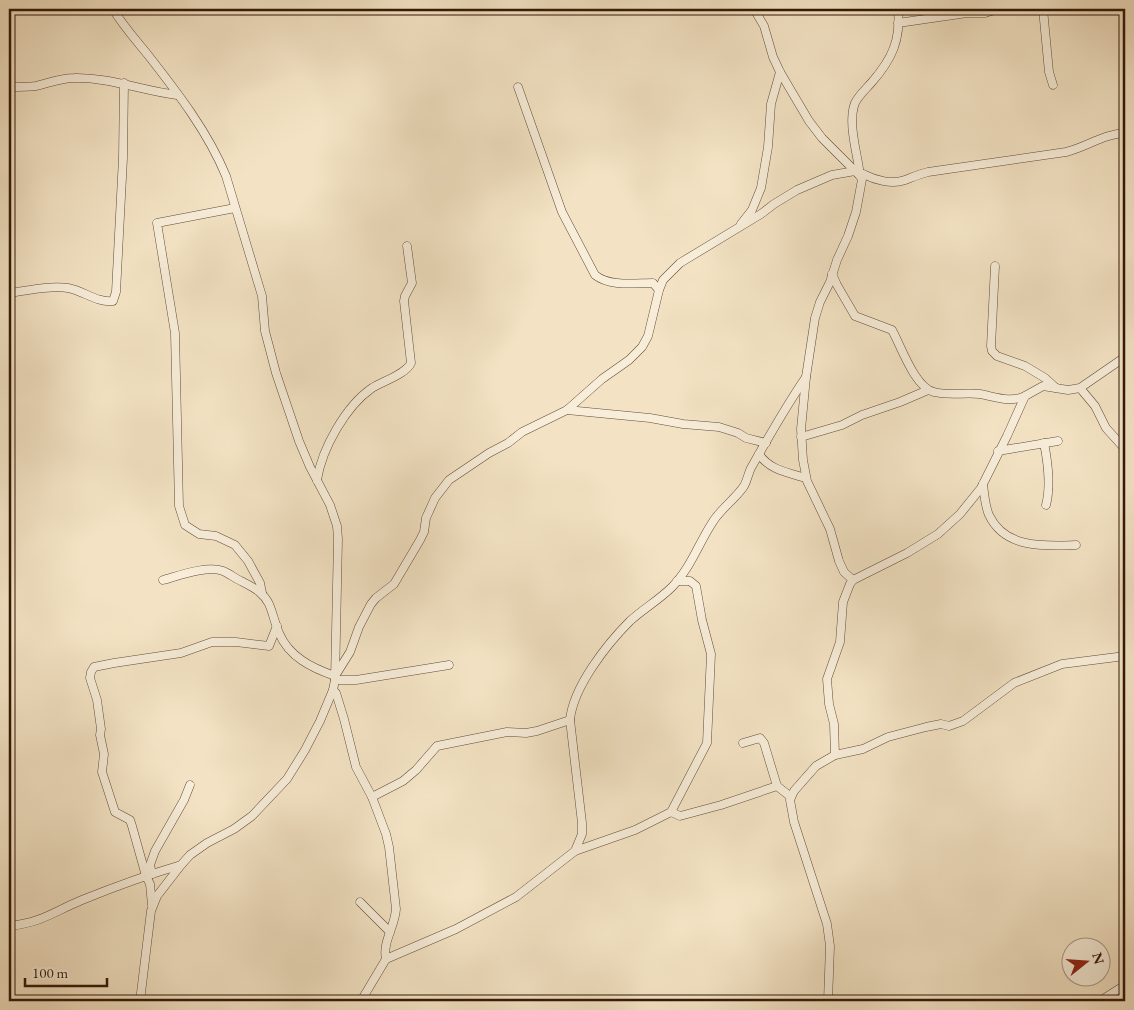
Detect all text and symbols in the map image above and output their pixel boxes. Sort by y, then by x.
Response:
north arrow [1062,938,1112,988]
text: N [1088,950,1109,967]
scale bar [25,955,108,987]
text: 100 m [32,963,69,982]

